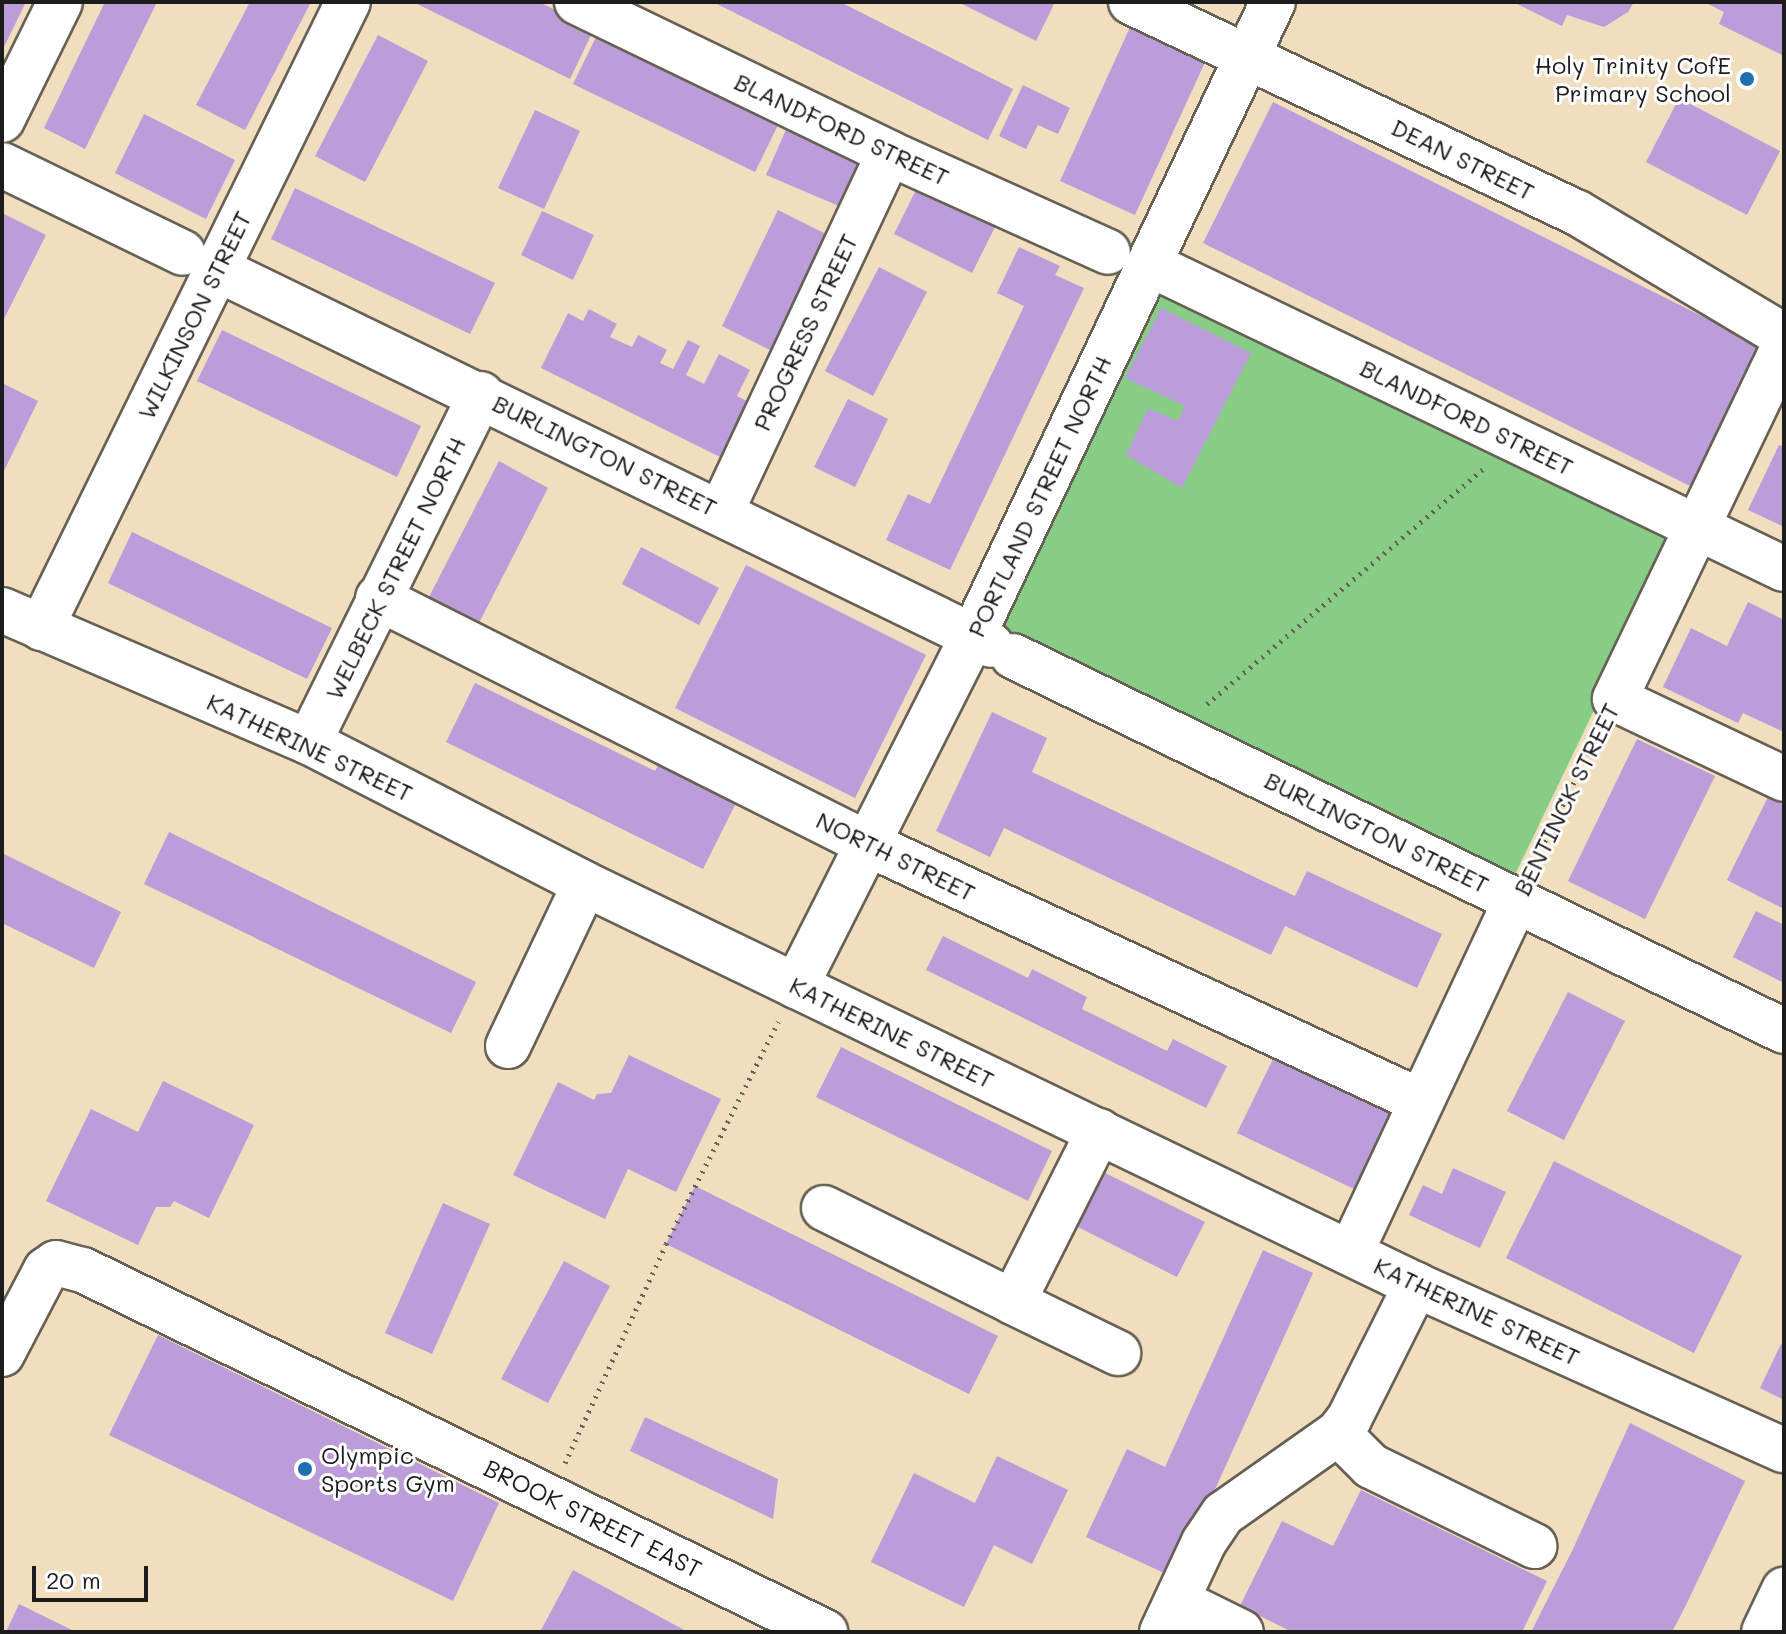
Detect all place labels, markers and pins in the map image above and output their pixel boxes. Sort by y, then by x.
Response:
place label: Holy Trinity CofE Primary School [1535,51,1731,107]
marker: Holy Trinity CofE Primary School [1738,70,1756,88]
place label: Olympic Sports Gym [321,1441,455,1497]
marker: Olympic Sports Gym [296,1460,314,1478]

